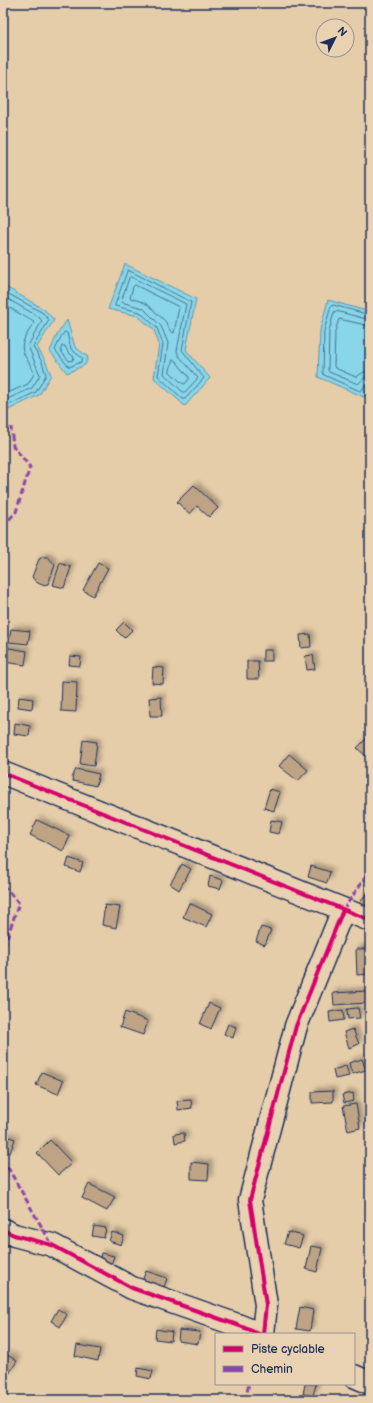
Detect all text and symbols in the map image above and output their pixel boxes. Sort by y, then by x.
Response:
north arrow [315,18,355,58]
text: N [334,24,350,39]
legend [215,1333,355,1385]
text: Piste cyclable [251,1342,325,1357]
text: Chemin [251,1362,293,1377]

